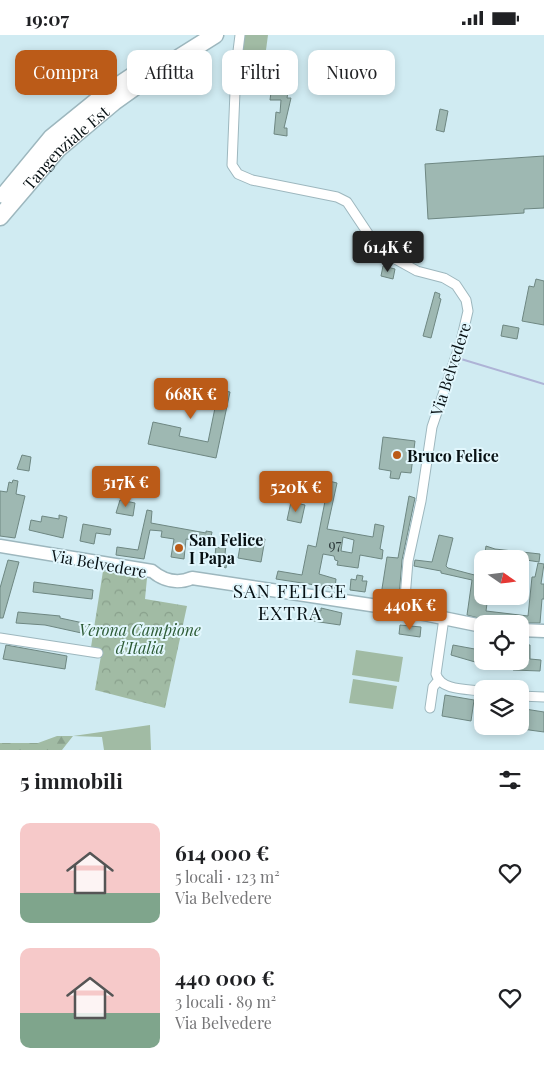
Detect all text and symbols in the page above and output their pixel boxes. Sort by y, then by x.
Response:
text: 19:07 [25,5,69,31]
chip: Compra [15,50,117,95]
chip: Affitta [127,50,212,95]
chip: Filtri [222,50,298,95]
chip: Nuovo [308,50,395,95]
street label: Tangenziale Est [18,100,113,194]
pin: 614K € [347,231,429,273]
text: 614K € [364,236,412,257]
street label: Via Belvedere [425,320,475,419]
pin: 668K € [150,377,232,420]
text: 668K € [165,383,217,404]
place label: Bruco Felice [407,445,499,466]
marker: Bruco Felice [391,449,403,461]
pin: 517K € [85,465,167,508]
text: 517K € [103,471,149,492]
pin: 520K € [255,471,337,513]
text: 520K € [270,476,322,497]
place label: San Felice I Papa [189,529,263,568]
house number: 97 [329,535,342,554]
marker: San Felice I Papa [173,542,185,554]
street label: Via Belvedere [49,544,148,582]
north arrow [474,550,529,605]
map controls [474,550,529,735]
district label: SAN FELICE EXTRA [233,577,347,625]
pin: 440K € [369,589,451,631]
text: 440K € [384,594,436,615]
button: locate [474,615,529,670]
park label: Verona Campione d'Italia [79,619,201,658]
button: layers [474,680,529,735]
text: 5 immobili [20,766,123,794]
icon: filters [496,766,524,794]
text: 614 000 € [175,838,270,866]
icon: home [60,843,120,903]
icon: heart [496,859,524,887]
text: 5 locali · 123 m² [175,866,280,887]
text: Via Belvedere [175,887,272,908]
text: 440 000 € [175,963,275,991]
icon: home [60,968,120,1028]
icon: heart [496,984,524,1012]
text: 3 locali · 89 m² [175,991,276,1012]
text: Via Belvedere [175,1012,272,1033]

